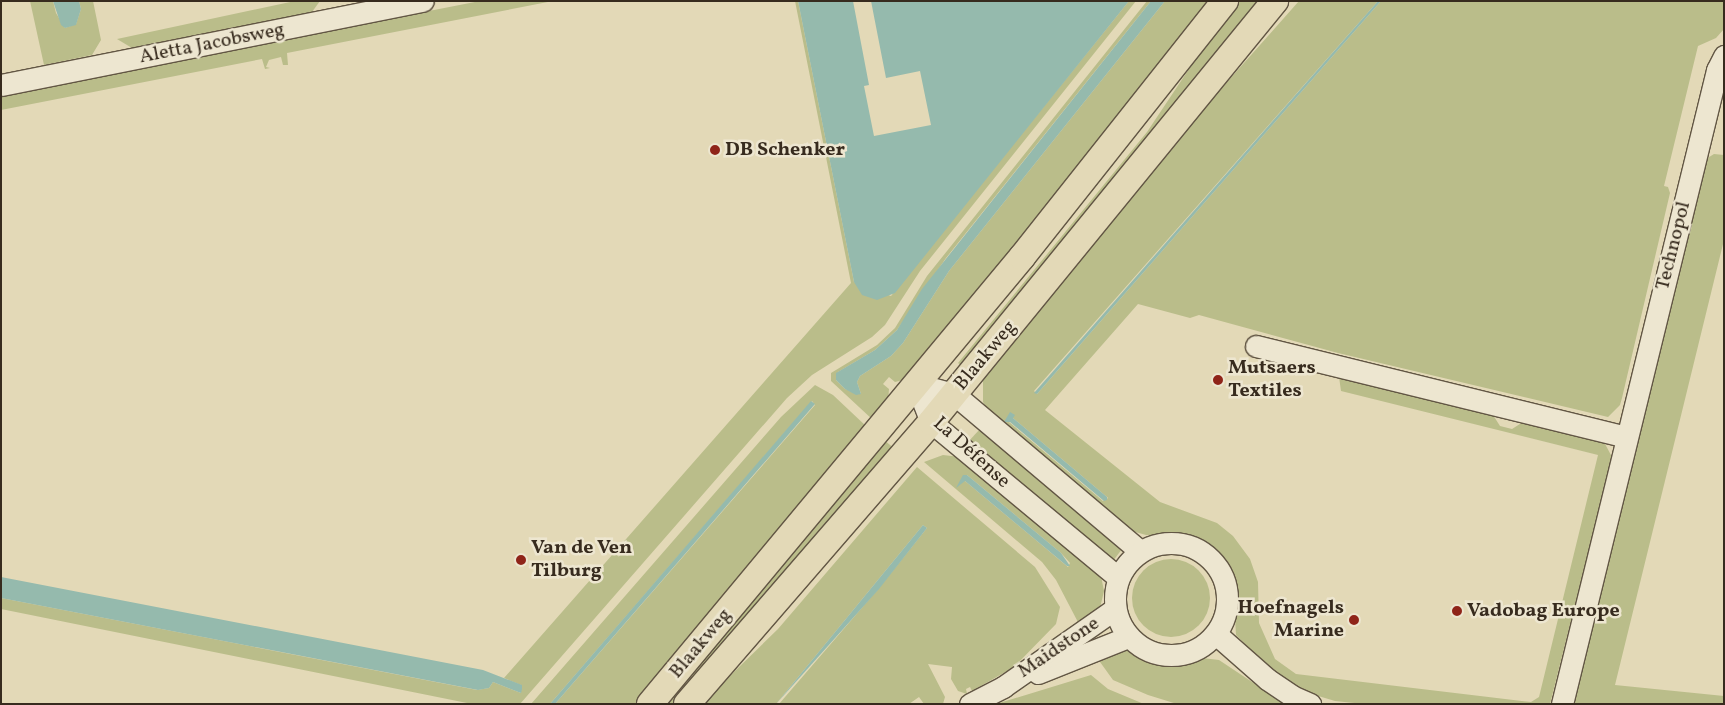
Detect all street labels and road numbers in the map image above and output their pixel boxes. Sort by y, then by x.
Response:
street label: Aletta Jacobsweg [137,18,287,70]
street label: Technopol [1651,199,1697,293]
street label: Blaakweg [950,316,1022,396]
street label: La Défense [927,412,1015,494]
street label: Blaakweg [665,604,737,684]
street label: Maidstone [1014,612,1104,684]

